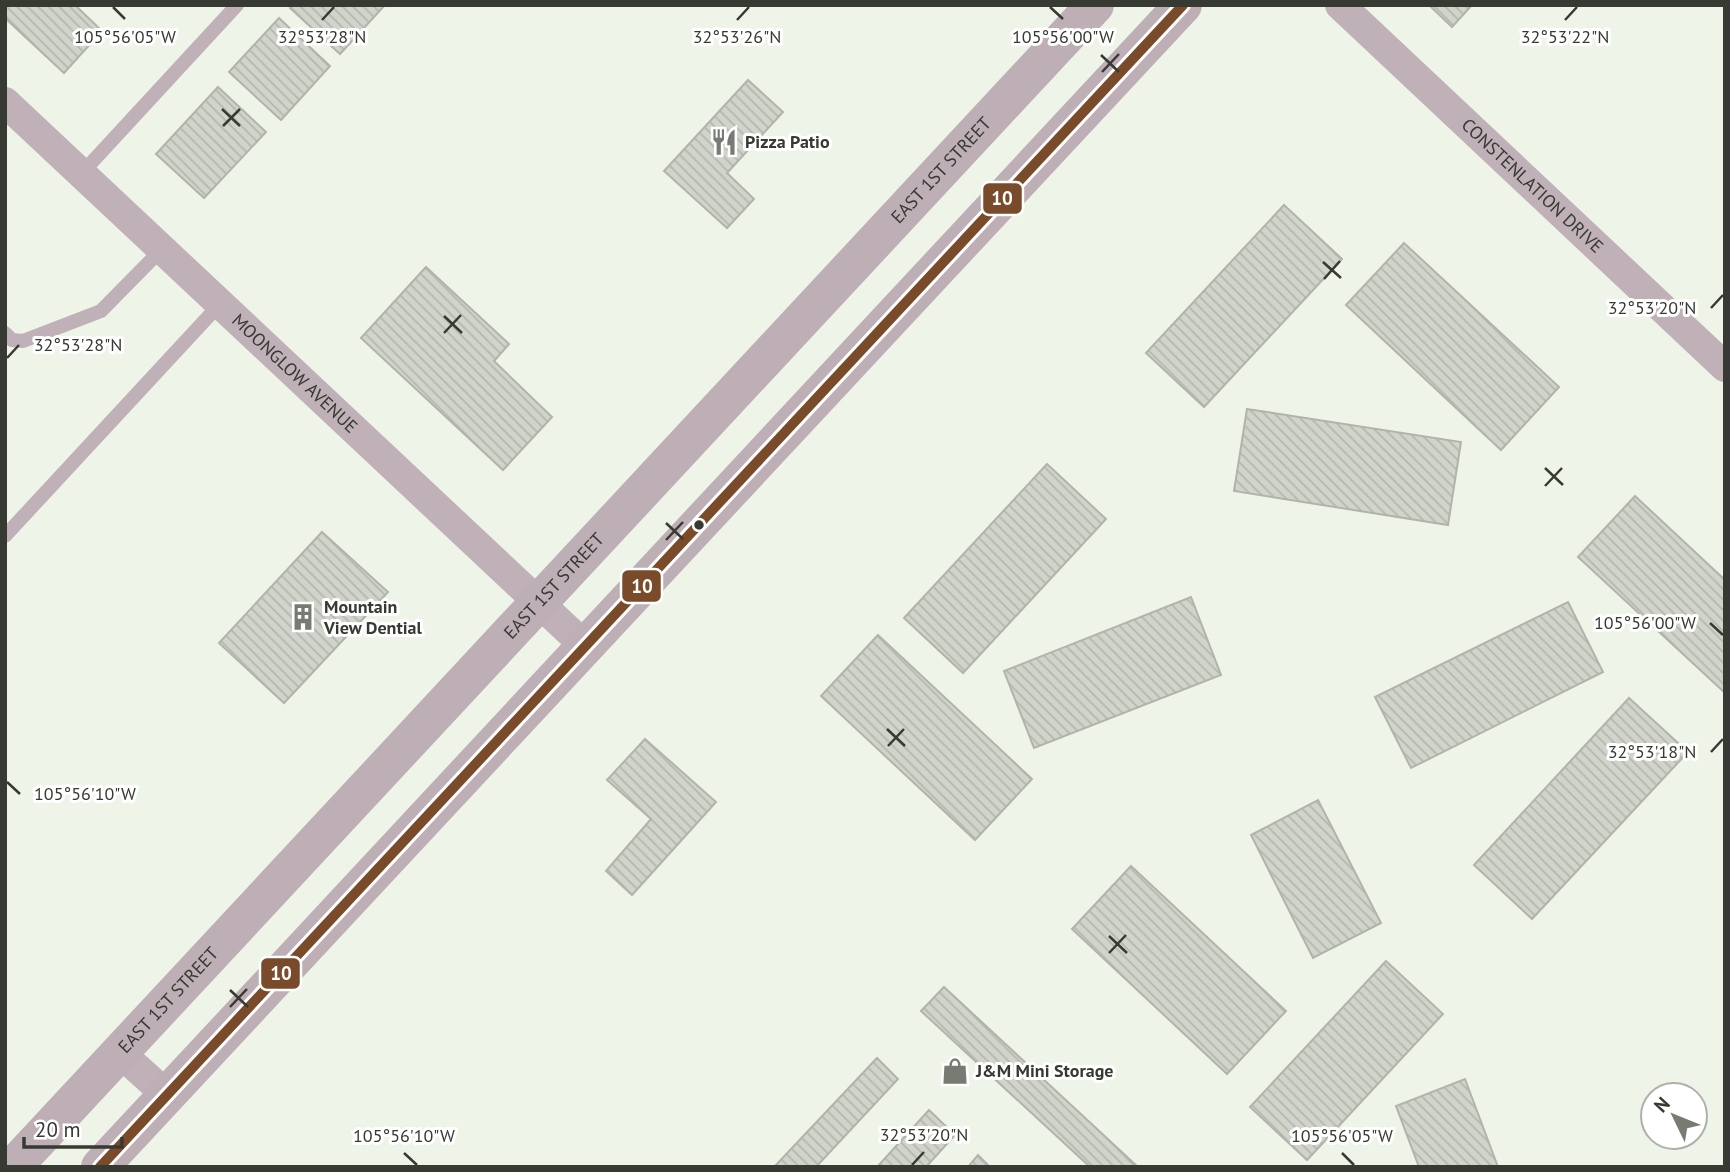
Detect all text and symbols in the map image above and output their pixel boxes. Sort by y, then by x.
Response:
text: 105°56'05"W [74,25,176,48]
text: 32°53'28"N [278,25,366,48]
text: 32°53'26"N [693,25,781,48]
text: 105°56'00"W [1012,25,1114,48]
text: 32°53'22"N [1521,25,1609,48]
street label: EAST 1ST STREET [886,112,996,228]
street label: CONSTENLATION DRIVE [1457,113,1608,258]
restaurant icon: Pizza Patio [709,127,739,157]
place label: Pizza Patio [745,130,830,153]
line badge: 10 [982,182,1023,215]
text: 10 [991,186,1013,210]
text: 32°53'20"N [1608,296,1696,319]
street label: MOONGLOW AVENUE [227,309,363,438]
text: 32°53'28"N [34,333,122,356]
unlabelled marker [692,518,706,532]
street label: EAST 1ST STREET [499,528,609,644]
line badge: 10 [621,569,662,603]
text: 10 [631,574,653,598]
place label: Mountain View Dential [323,595,422,639]
building icon: Mountain View Dential [288,602,318,632]
text: 105°56'00"W [1594,611,1696,634]
text: 32°53'18"N [1608,740,1696,763]
text: 105°56'10"W [34,782,136,805]
street label: EAST 1ST STREET [113,942,223,1058]
line badge: 10 [260,957,301,990]
text: 10 [270,961,292,985]
shop icon: J&M Mini Storage [940,1056,970,1086]
place label: J&M Mini Storage [975,1059,1114,1082]
north arrow [1639,1081,1709,1151]
text: N [1649,1092,1675,1117]
scale bar [24,1106,122,1150]
text: 20 m [35,1116,81,1143]
text: 32°53'20"N [880,1123,968,1146]
text: 105°56'10"W [353,1124,455,1147]
text: 105°56'05"W [1291,1124,1393,1147]

